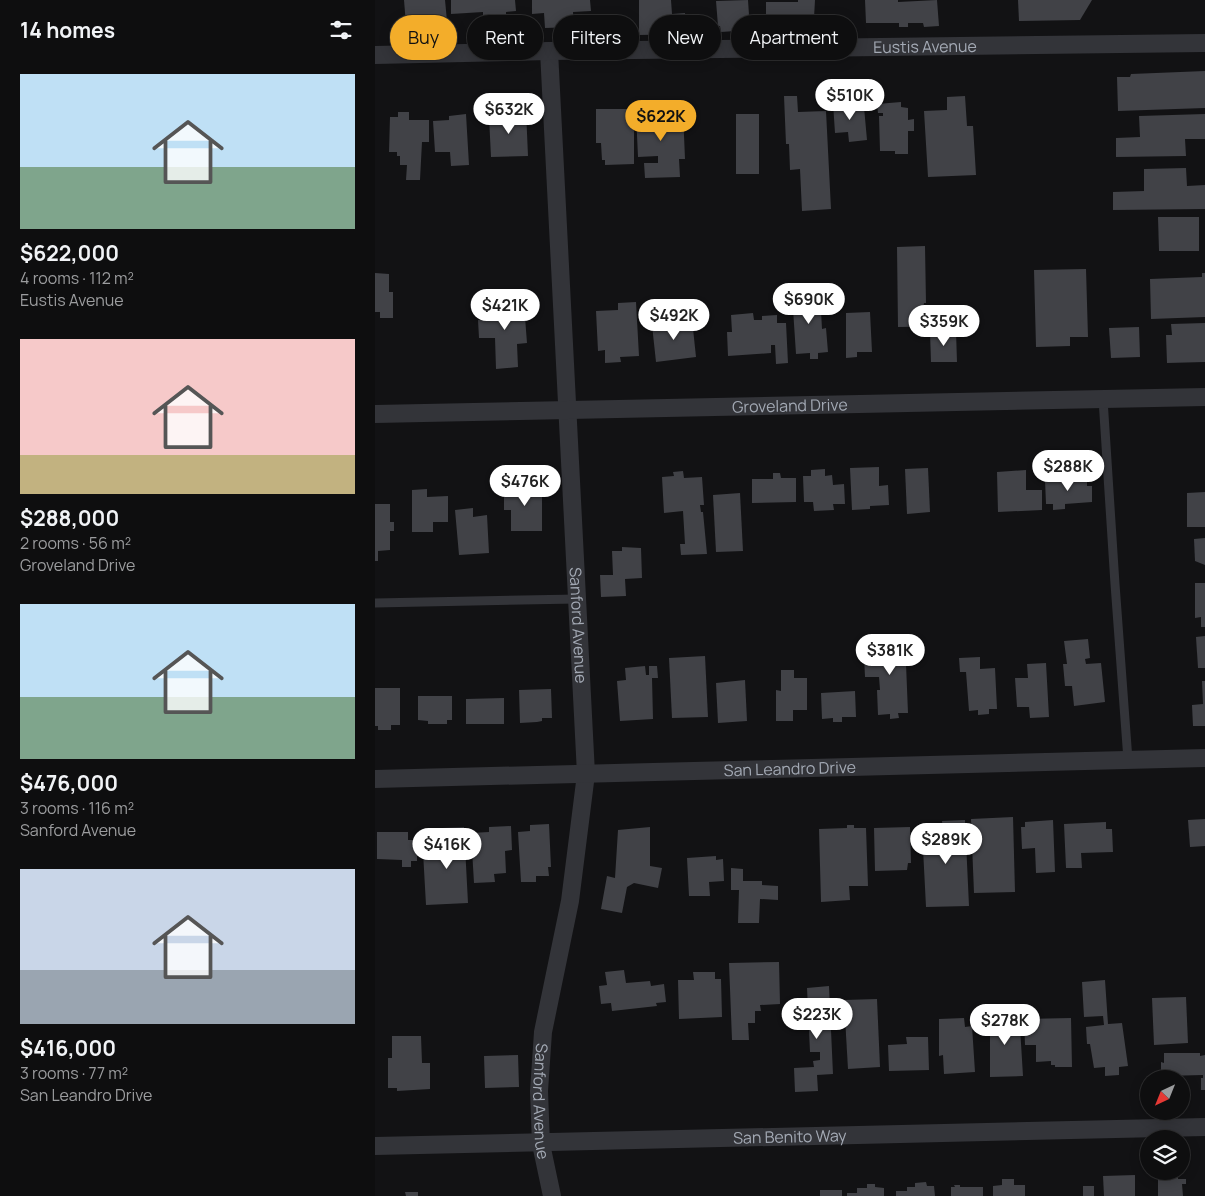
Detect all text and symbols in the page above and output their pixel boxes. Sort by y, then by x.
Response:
chip: Buy [390,15,457,60]
chip: Rent [467,15,543,60]
chip: Filters [553,15,639,60]
chip: New [649,15,721,60]
chip: Apartment [731,15,857,60]
text: 14 homes [20,16,115,44]
icon: filters [327,16,355,44]
street label: Eustis Avenue [873,35,977,58]
pin: $510K [815,78,885,121]
text: $510K [826,84,874,106]
pin: $632K [474,92,544,135]
text: $632K [484,98,534,120]
pin: $622K [626,100,696,142]
text: $622K [636,105,686,127]
icon: home [143,107,233,197]
text: $622,000 [20,239,119,267]
text: 4 rooms · 112 m² [20,267,134,289]
pin: $690K [774,282,844,325]
pin: $421K [470,288,540,331]
text: $690K [784,288,834,310]
text: Eustis Avenue [20,289,124,311]
text: $421K [482,294,528,316]
pin: $492K [639,298,709,341]
text: $492K [649,304,699,326]
pin: $359K [909,304,979,347]
text: $359K [919,310,969,332]
icon: home [143,372,233,462]
street label: Groveland Drive [732,393,848,418]
pin: $288K [1033,450,1103,492]
text: $288K [1043,455,1093,477]
pin: $476K [490,464,560,507]
text: $476K [501,470,549,492]
text: $288,000 [20,504,119,532]
text: 2 rooms · 56 m² [20,532,131,554]
text: Groveland Drive [20,554,135,576]
street label: Sanford Avenue [564,567,592,684]
pin: $381K [855,634,925,676]
icon: home [143,637,233,727]
text: $381K [867,639,913,661]
street label: San Leandro Drive [723,756,856,781]
text: $476,000 [20,769,118,797]
text: 3 rooms · 116 m² [20,797,134,819]
text: Sanford Avenue [20,819,136,841]
pin: $289K [911,822,981,865]
pin: $416K [412,828,482,870]
text: $289K [921,828,971,850]
text: $416K [423,833,471,855]
icon: home [143,902,233,992]
pin: $223K [782,998,852,1040]
text: $223K [793,1003,841,1025]
pin: $278K [970,1004,1040,1046]
text: $278K [981,1009,1029,1031]
text: $416,000 [20,1034,116,1062]
street label: Sanford Avenue [528,1042,555,1161]
text: 3 rooms · 77 m² [20,1062,128,1084]
north arrow [1140,1070,1190,1120]
map controls [1140,1070,1190,1180]
text: San Leandro Drive [20,1084,152,1106]
street label: San Benito Way [733,1124,847,1149]
button: layers [1140,1130,1190,1180]

